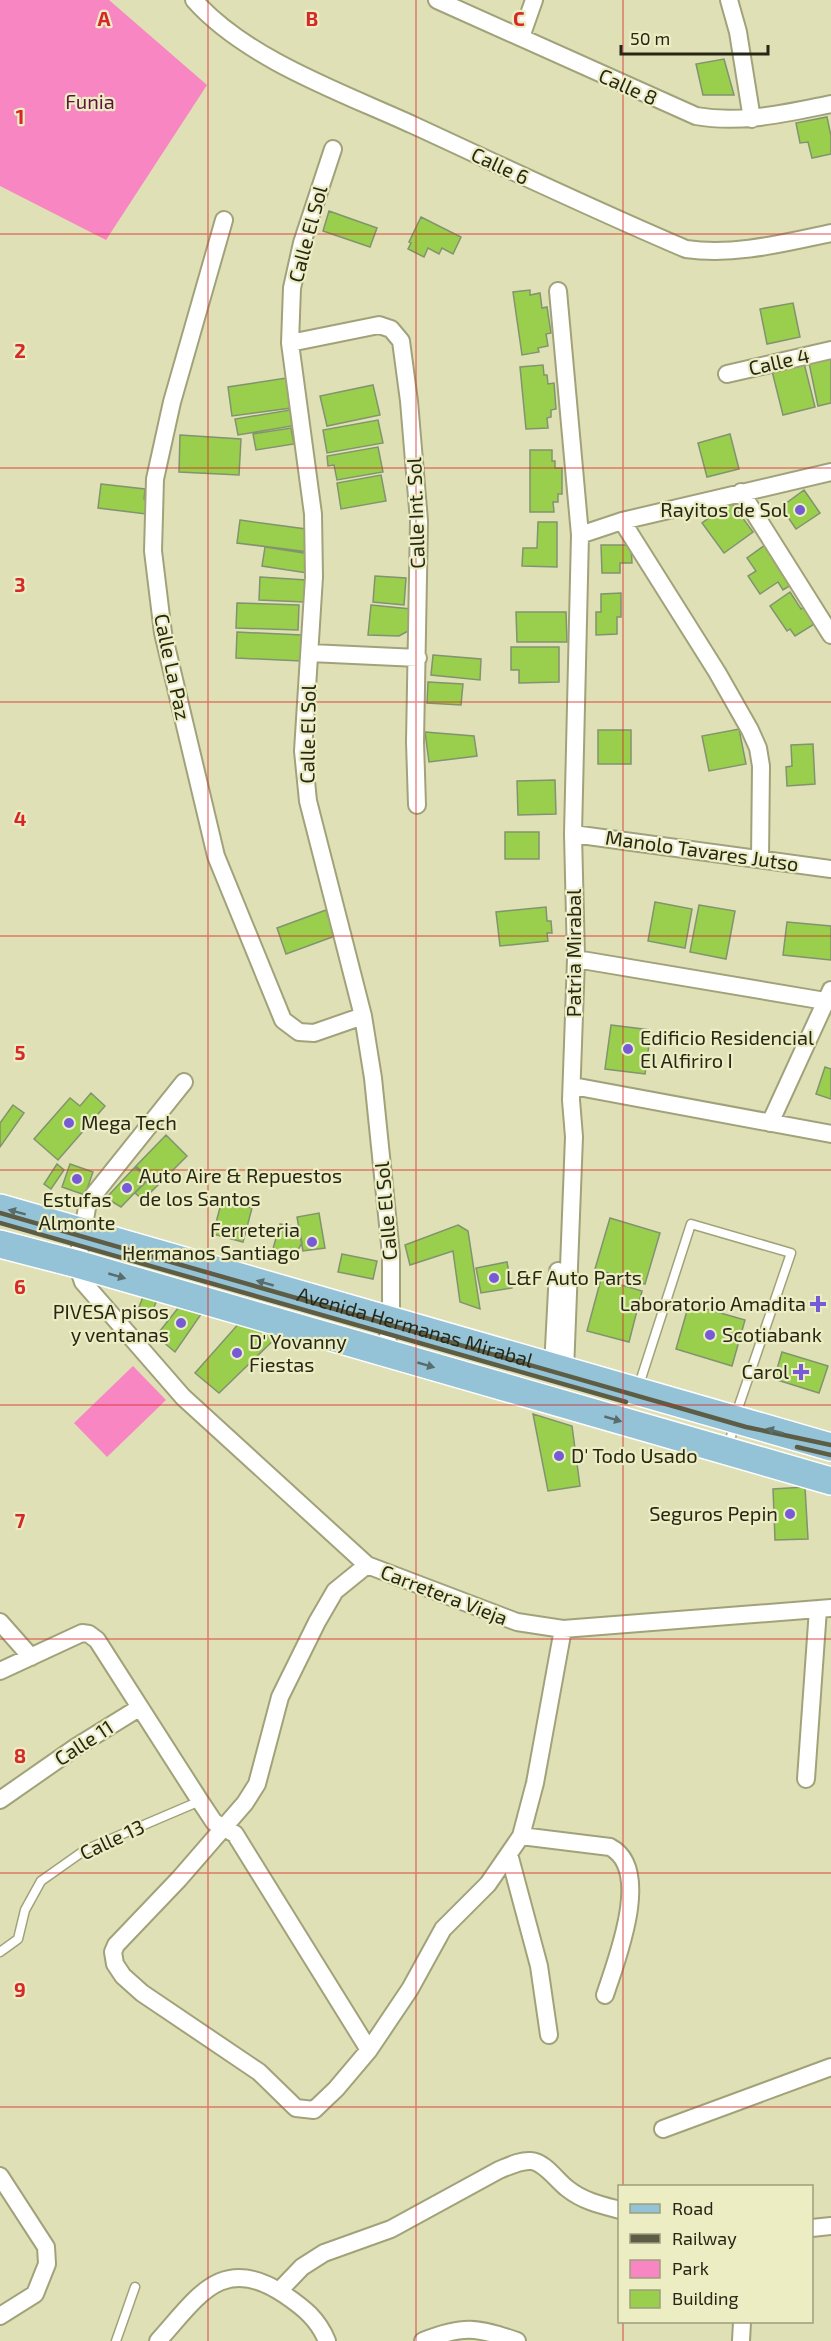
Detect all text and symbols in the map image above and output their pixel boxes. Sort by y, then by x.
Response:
text: A [97,6,111,30]
text: B [306,6,318,30]
text: C [513,6,525,30]
scale bar [621,18,768,56]
text: 50 m [630,27,670,49]
street label: Calle 8 [595,63,661,110]
park label: Funia [65,89,115,113]
text: 1 [16,104,24,128]
street label: Calle 6 [468,141,533,189]
street label: Calle El Sol [283,183,331,285]
text: 2 [14,338,26,362]
street label: Calle 4 [746,342,812,380]
street label: Calle Int. Sol [401,457,429,569]
place label: Rayitos de Sol [660,497,788,521]
marker: Rayitos de Sol [793,503,807,517]
text: 3 [14,572,26,596]
street label: Calle La Paz [150,611,196,722]
street label: Calle El Sol [294,684,320,784]
text: 4 [14,806,27,830]
street label: Manolo Tavares Jutso [604,825,800,875]
street label: Patria Mirabal [561,889,585,1017]
place label: Edificio Residencial El Alfiriro I [640,1025,814,1072]
text: 5 [14,1040,26,1064]
marker: Edificio Residencial El Alfiriro I [621,1042,635,1056]
place label: Mega Tech [81,1110,177,1134]
marker: Mega Tech [62,1116,76,1130]
street label: Calle El Sol [369,1161,401,1261]
place label: Auto Aire & Repuestos de los Santos [139,1163,342,1210]
marker: Estufas Almonte [70,1172,84,1186]
marker: Auto Aire & Repuestos de los Santos [120,1181,134,1195]
place label: Estufas Almonte [38,1187,116,1234]
one-way arrow [8,1207,26,1216]
place label: Ferreteria Hermanos Santiago [122,1217,300,1264]
marker: Ferreteria Hermanos Santiago [305,1235,319,1249]
place label: L&F Auto Parts [506,1265,642,1289]
one-way arrow [108,1271,126,1281]
marker: L&F Auto Parts [487,1271,501,1285]
text: 6 [14,1274,26,1298]
one-way arrow [256,1278,274,1287]
street label: Avenida Hermanas Mirabal [295,1281,536,1372]
place label: Laboratorio Amadita [620,1291,806,1315]
marker: Laboratorio Amadita [811,1297,825,1311]
place label: PIVESA pisos y ventanas [53,1299,169,1346]
marker: PIVESA pisos y ventanas [174,1316,188,1330]
place label: Scotiabank [722,1322,822,1346]
marker: Scotiabank [703,1328,717,1342]
place label: D' Yovanny Fiestas [249,1329,347,1376]
marker: D' Yovanny Fiestas [230,1346,244,1360]
place label: Carol [742,1359,789,1383]
one-way arrow [417,1360,435,1370]
marker: Carol [794,1365,808,1379]
one-way arrow [604,1415,622,1424]
one-way arrow [766,1426,784,1435]
place label: D' Todo Usado [571,1443,698,1467]
marker: D' Todo Usado [552,1449,566,1463]
place label: Seguros Pepin [649,1501,778,1525]
marker: Seguros Pepin [783,1507,797,1521]
text: 7 [15,1508,26,1532]
street label: Carretera Vieja [377,1559,511,1629]
street label: Calle 11 [49,1714,117,1770]
text: 8 [14,1743,26,1767]
street label: Calle 13 [75,1814,148,1864]
text: 9 [14,1977,26,2001]
legend [618,2185,813,2323]
text: Road [672,2197,713,2219]
text: Railway [672,2227,737,2249]
text: Park [672,2257,709,2279]
text: Building [672,2287,739,2309]

